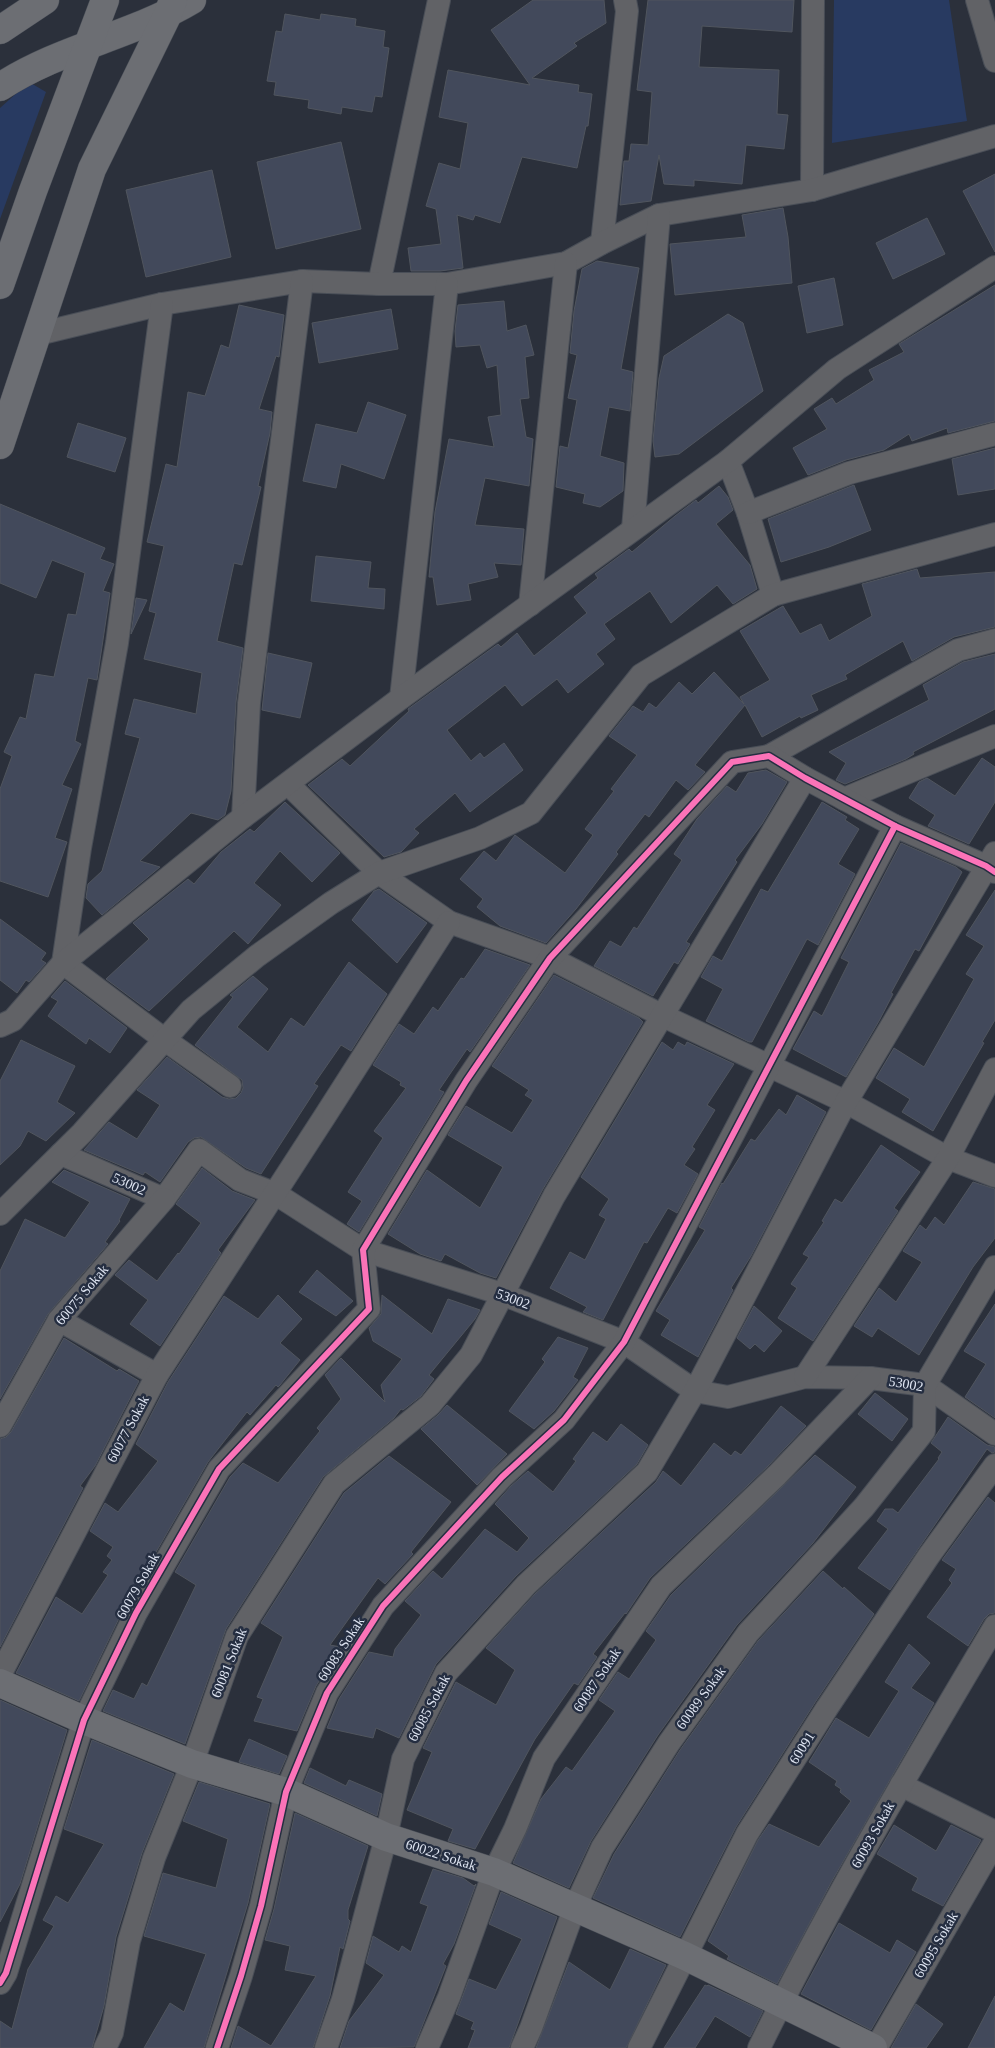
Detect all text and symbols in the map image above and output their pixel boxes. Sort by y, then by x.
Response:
street label: 53002 [110,1170,148,1198]
street label: 60075 Sokak [53,1262,111,1328]
street label: 53002 [494,1286,532,1312]
street label: 53002 [887,1374,925,1394]
street label: 60077 Sokak [104,1393,152,1465]
street label: 60079 Sokak [114,1550,162,1622]
street label: 60083 Sokak [315,1614,367,1684]
street label: 60081 Sokak [208,1626,250,1700]
street label: 60087 Sokak [570,1645,624,1715]
street label: 60089 Sokak [673,1664,729,1732]
street label: 60085 Sokak [405,1672,453,1744]
street label: 60091 [786,1729,818,1767]
street label: 60093 Sokak [849,1799,897,1871]
street label: 60022 Sokak [404,1837,478,1873]
street label: 60095 Sokak [911,1909,961,1981]

